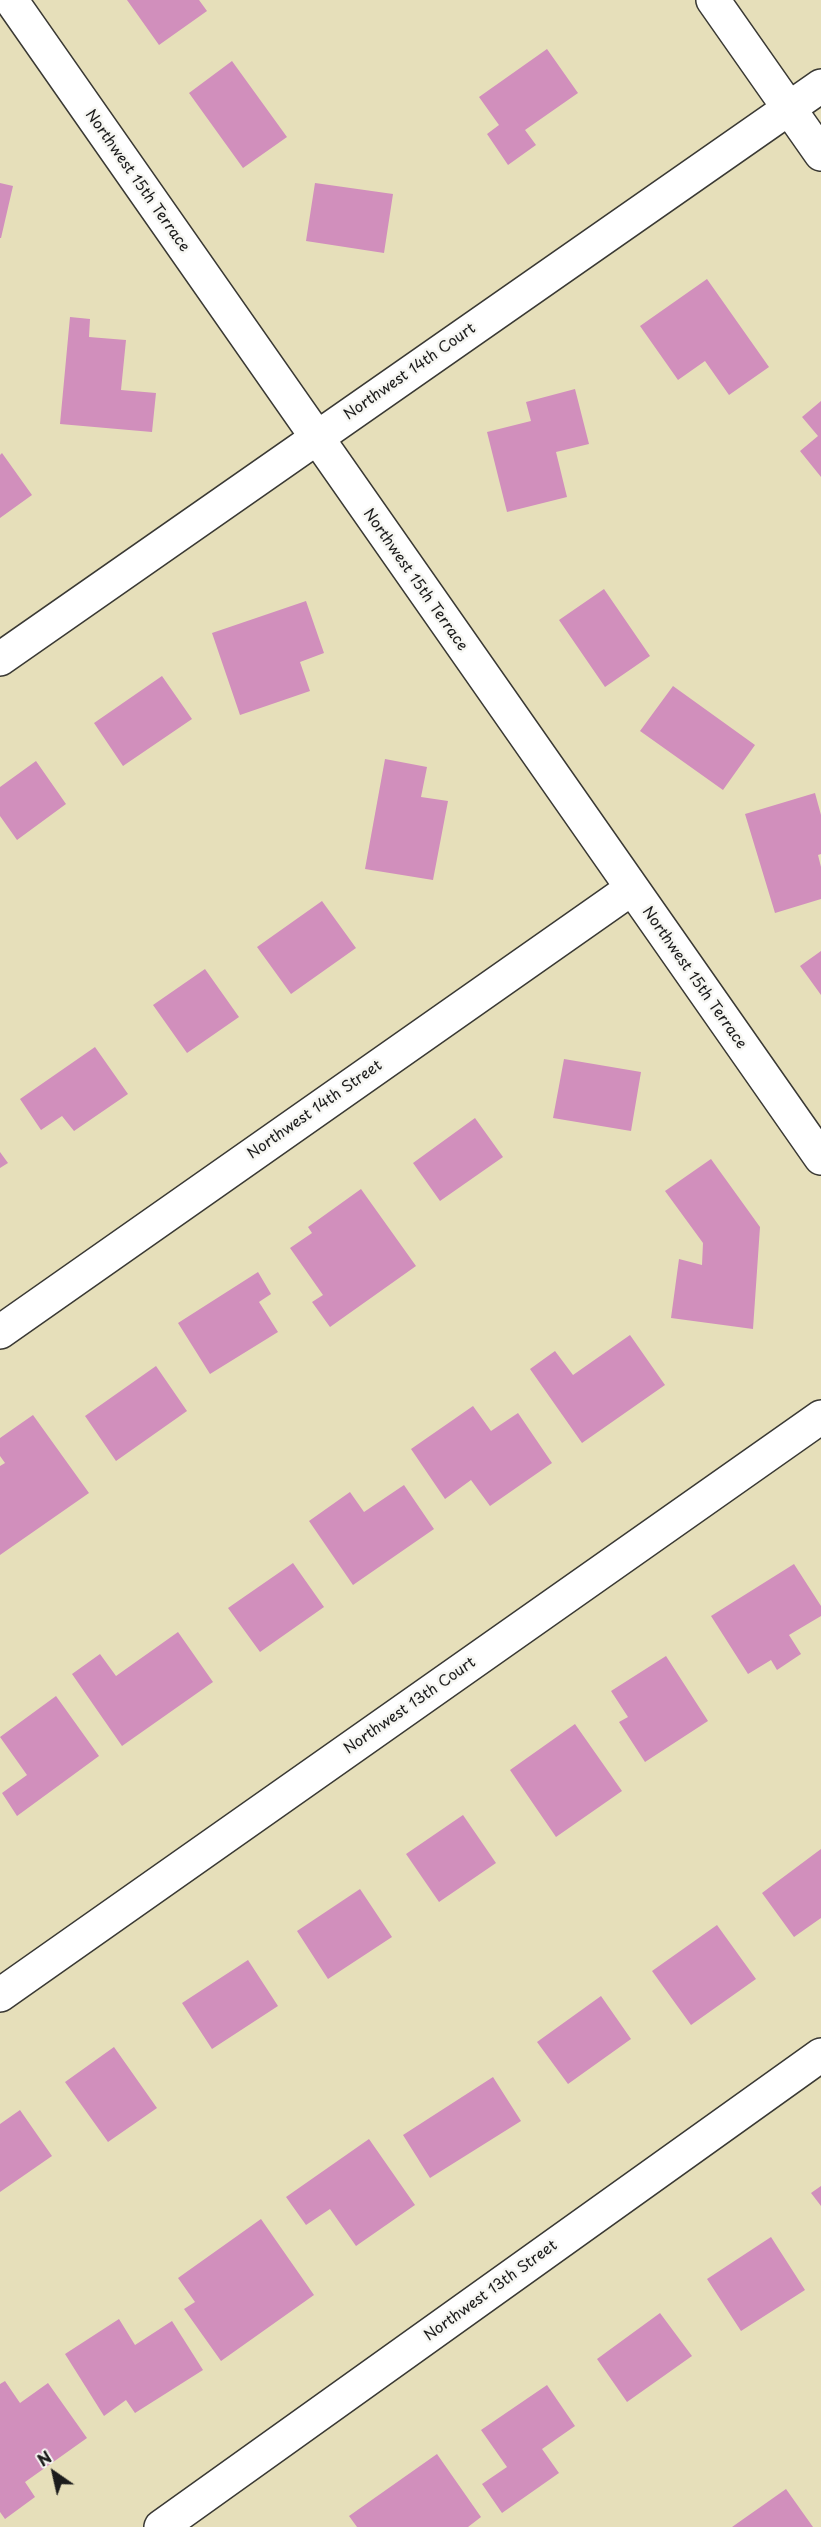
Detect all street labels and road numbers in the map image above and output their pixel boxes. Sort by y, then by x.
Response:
street label: Northwest 15th Terrace [81,106,193,256]
street label: Northwest 14th Court [341,320,479,424]
street label: Northwest 15th Terrace [359,505,471,655]
street label: Northwest 15th Terrace [638,903,750,1053]
street label: Northwest 14th Street [244,1057,386,1163]
street label: Northwest 13th Court [341,1654,479,1758]
street label: Northwest 13th Street [421,2237,561,2345]

